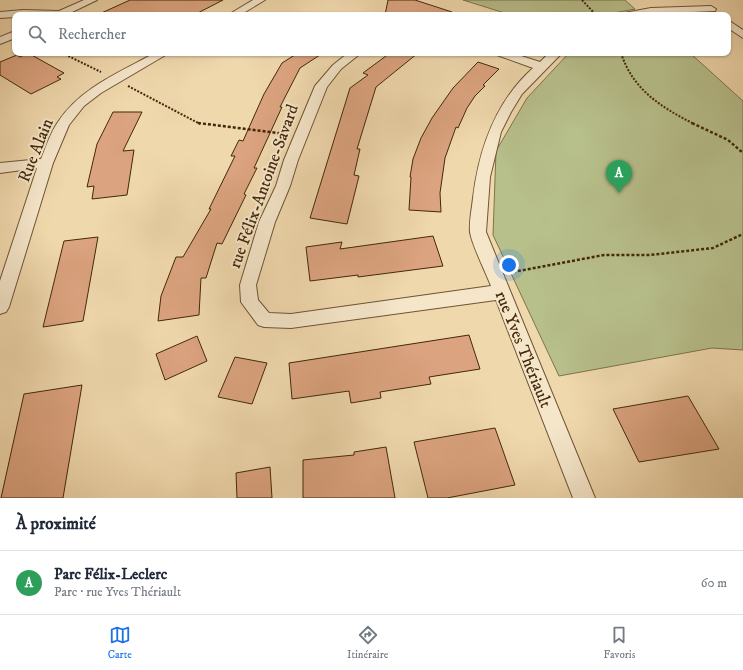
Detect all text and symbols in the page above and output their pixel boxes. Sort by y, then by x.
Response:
search box [12,12,731,56]
icon: search [26,23,48,45]
text: Rechercher [58,25,126,44]
street label: rue Félix-Antoine-Savard [224,101,304,271]
street label: Rue Alain [13,115,59,185]
pin: A [606,160,632,193]
your location [499,255,519,275]
street label: rue Yves Thériault [490,288,557,412]
text: À proximité [16,513,96,535]
text: Parc Félix-Leclerc [54,565,167,584]
text: A [25,575,33,591]
text: 60 m [701,575,727,591]
text: Parc · rue Yves Thériault [54,584,181,600]
tab: Carte [108,624,132,662]
tab: Itinéraire [347,624,388,662]
tab: Favoris [604,624,635,662]

